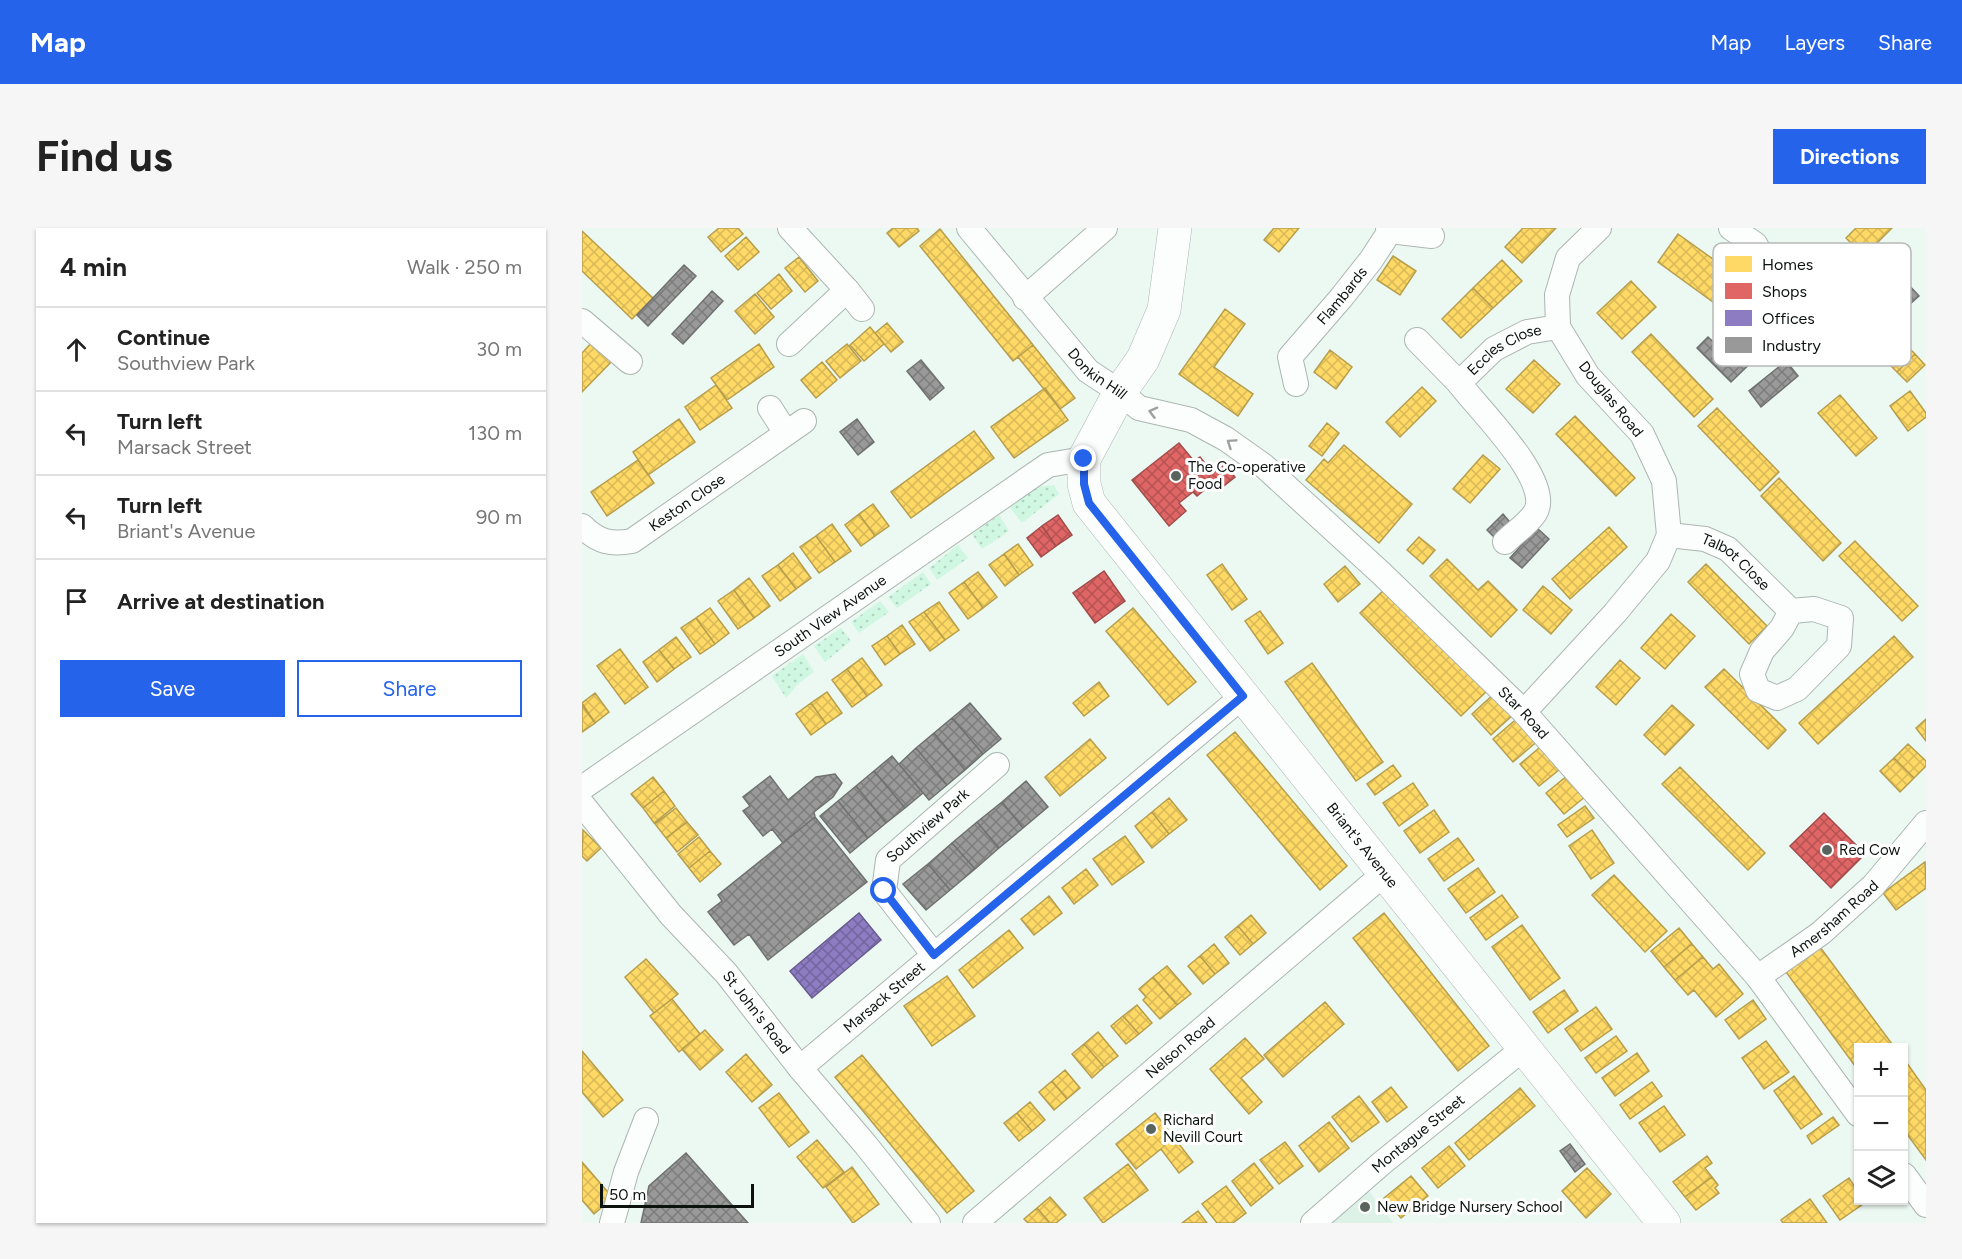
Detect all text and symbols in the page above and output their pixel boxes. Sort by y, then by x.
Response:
text: Map [30,25,86,59]
text: Map [1711,30,1751,55]
text: Layers [1784,30,1845,55]
text: Share [1878,30,1932,55]
button: Directions [1773,129,1926,184]
text: Find us [36,131,173,182]
legend [1713,243,1911,366]
text: 4 min [60,251,127,283]
text: Walk · 250 m [407,255,522,279]
text: Homes [1762,255,1813,274]
street label: Flambards [1313,263,1371,328]
text: Shops [1762,282,1807,301]
text: Offices [1762,309,1815,328]
street label: Eccles Close [1463,321,1543,379]
text: Continue [117,324,210,351]
icon: ahead [60,333,93,366]
text: Industry [1762,336,1821,355]
text: 30 m [476,337,522,361]
street label: Donkin Hill [1064,345,1131,403]
text: Southview Park [117,351,255,375]
street label: Douglas Road [1575,357,1647,441]
one-way arrow [1148,407,1159,419]
text: Turn left [117,408,203,435]
icon: left [60,417,93,450]
text: 130 m [468,421,522,445]
text: Marsack Street [117,435,252,459]
one-way arrow [1227,439,1238,450]
route end [1070,445,1096,471]
place label: The Co-operative Food [1188,458,1306,493]
marker: The Co-operative Food [1169,469,1183,483]
street label: Keston Close [645,470,729,535]
text: Turn left [117,492,203,519]
icon: left [60,501,93,534]
text: 90 m [476,505,522,529]
text: Briant's Avenue [117,519,255,543]
street label: Talbot Close [1699,530,1774,594]
street label: South View Avenue [771,571,890,661]
icon: arrive [60,585,93,618]
text: Arrive at destination [117,588,325,615]
button: Save [60,660,285,717]
button: Share [297,660,522,717]
street label: Star Road [1494,683,1553,743]
street label: Southview Park [883,784,973,866]
street label: Briant's Avenue [1323,799,1402,892]
place label: Red Cow [1839,841,1900,859]
marker: Red Cow [1820,843,1834,857]
route start [870,877,896,903]
street label: Amersham Road [1786,877,1882,961]
street label: Marsack Street [840,958,929,1037]
street label: St John's Road [719,967,794,1057]
street label: Nelson Road [1142,1013,1219,1082]
map controls [1854,1043,1908,1205]
button: + [1854,1043,1908,1097]
street label: Montague Street [1368,1091,1468,1177]
button: − [1854,1097,1908,1151]
place label: Richard Nevill Court [1163,1111,1243,1146]
marker: Richard Nevill Court [1144,1122,1158,1136]
button: layers [1854,1151,1908,1205]
scale bar [600,1181,754,1208]
text: 50 m [609,1185,646,1204]
place label: New Bridge Nursery School [1377,1198,1563,1216]
marker: New Bridge Nursery School [1358,1200,1372,1214]

